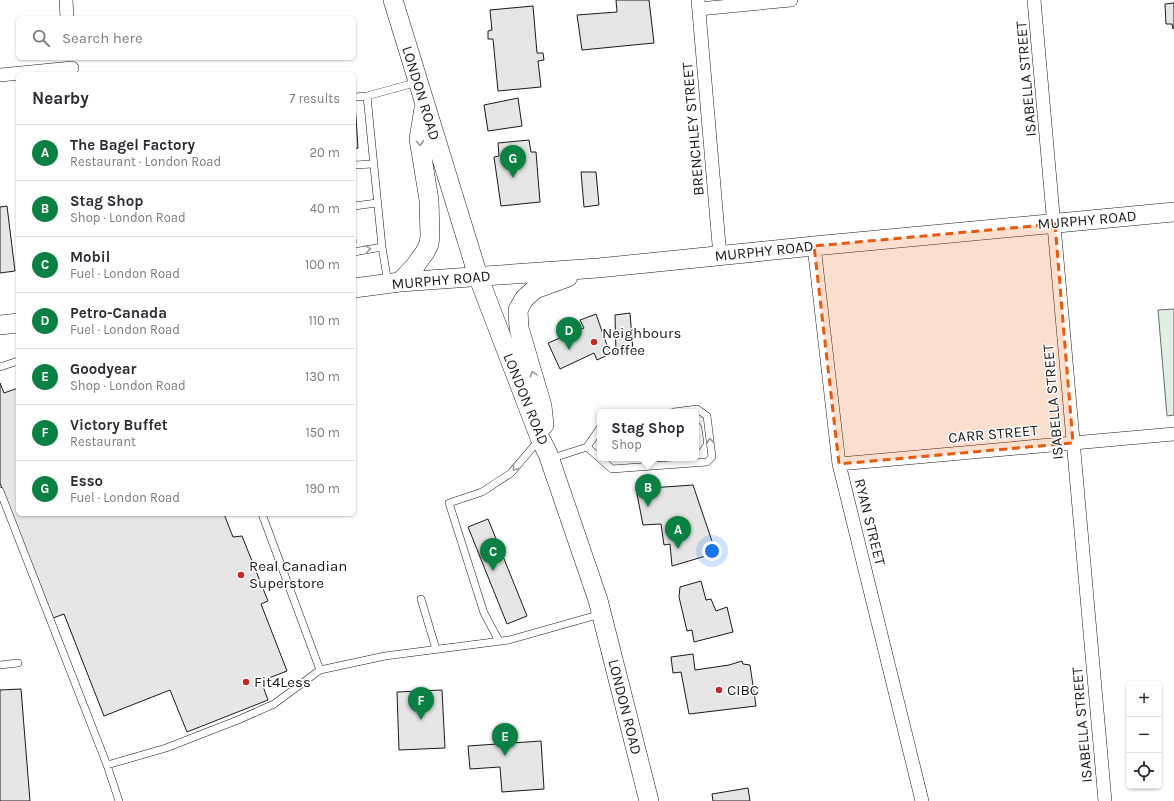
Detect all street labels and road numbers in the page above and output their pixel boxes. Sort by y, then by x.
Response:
street label: ISABELLA STREET [1012,20,1040,138]
street label: LONDON ROAD [398,44,444,142]
street label: BRENCHLEY STREET [678,61,708,196]
street label: MURPHY ROAD [1037,207,1137,233]
street label: MURPHY ROAD [714,237,814,265]
street label: MURPHY ROAD [391,267,491,293]
street label: ISABELLA STREET [1039,343,1067,461]
street label: LONDON ROAD [499,350,553,448]
street label: CARR STREET [947,421,1039,447]
street label: RYAN STREET [851,477,890,568]
street label: LONDON ROAD [604,657,646,757]
street label: ISABELLA STREET [1068,666,1096,784]

